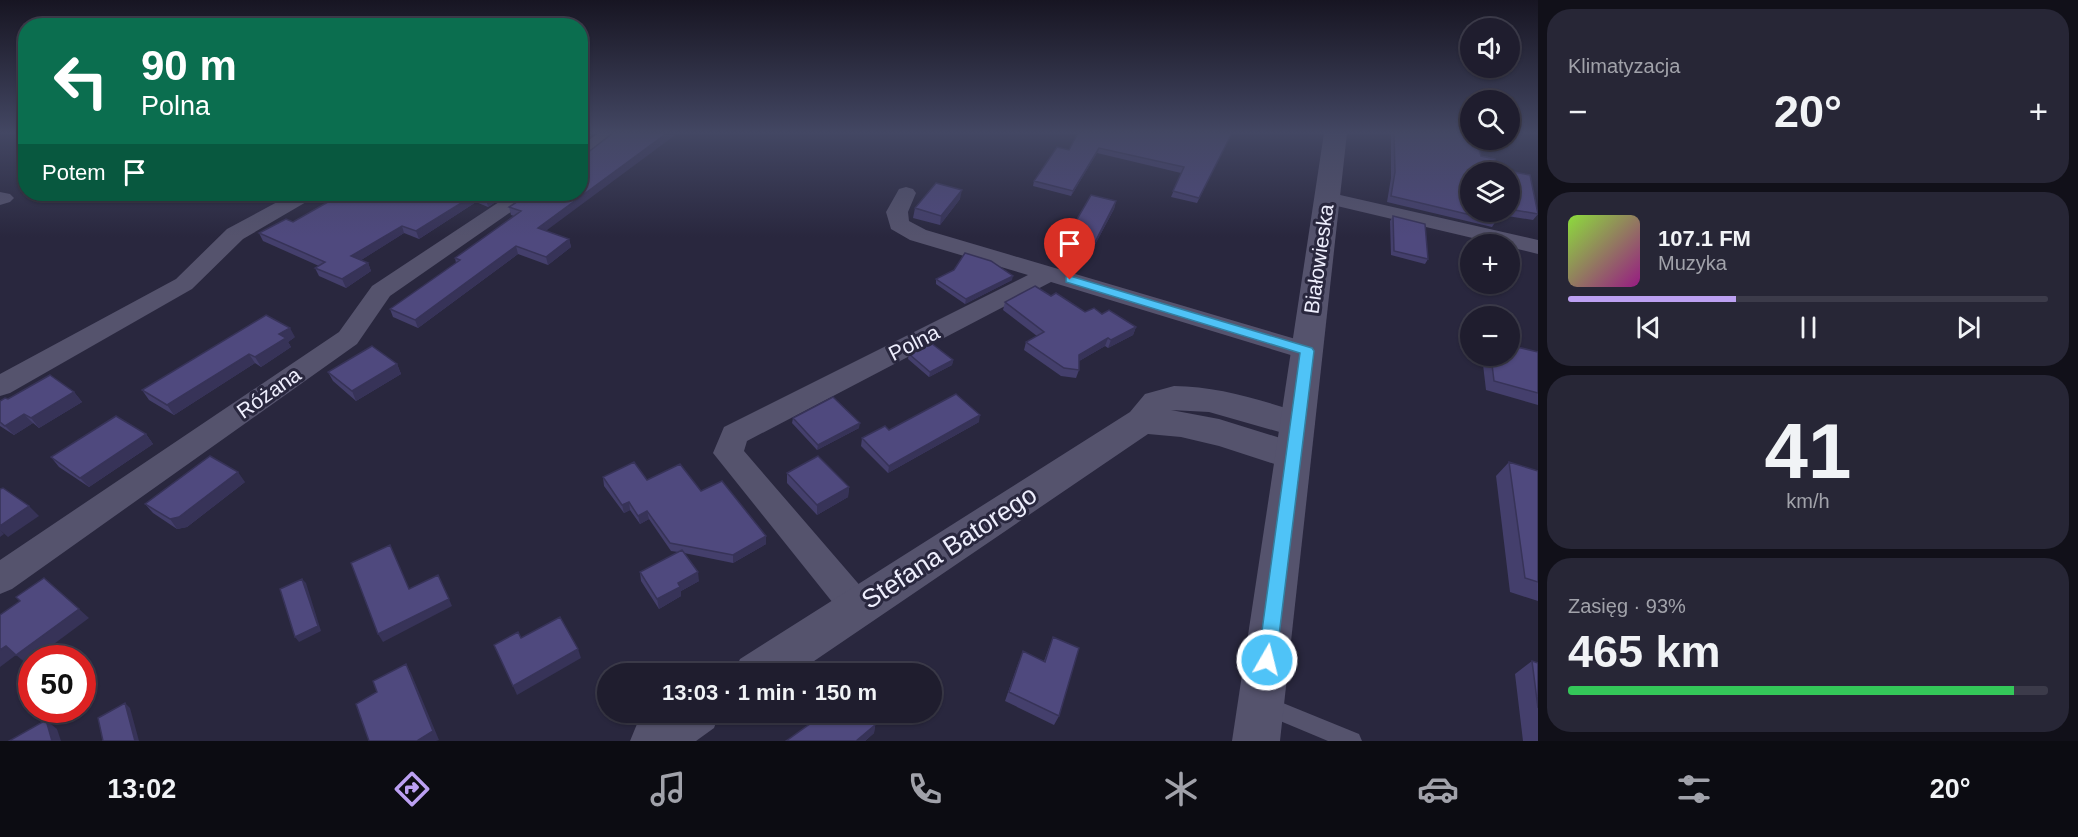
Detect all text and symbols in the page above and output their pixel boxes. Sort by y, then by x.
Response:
map controls [1460,18,1520,366]
button: sound [1460,18,1520,78]
icon: left [42,42,120,120]
text: 90 m [141,42,237,89]
text: Klimatyzacja [1568,55,1680,77]
text: 20° [1774,86,1842,137]
button: search [1460,90,1520,150]
text: Polna [141,91,210,121]
text: − [1568,93,1587,130]
text: + [2029,93,2048,130]
icon: arrive [118,156,151,189]
text: Potem [42,160,106,185]
button: layers [1460,162,1520,222]
street label: Białowieska [1299,202,1338,315]
pin [1044,218,1095,280]
text: 107.1 FM [1658,226,1751,251]
icon: arrive [1053,227,1086,260]
button: + [1460,234,1520,294]
text: Muzyka [1658,252,1727,274]
button: − [1460,306,1520,366]
icon: previous [1632,311,1665,344]
icon: pause [1792,311,1825,344]
icon: next [1952,311,1985,344]
street label: Polna [885,320,943,365]
street label: Różana [232,362,305,423]
text: 41 [1765,407,1851,495]
street label: Stefana Batorego [856,479,1042,615]
text: km/h [1786,490,1830,512]
text: Zasięg · 93% [1568,595,1686,617]
text: 465 km [1568,626,1721,677]
position arrow [1235,628,1299,692]
speed limit sign: 50 [18,645,96,723]
text: 13:03 · 1 min · 150 m [662,680,877,705]
icon: directions [391,768,433,810]
icon: music [647,768,689,810]
icon: phone [904,768,946,810]
icon: climate [1160,768,1202,810]
icon: car [1417,768,1459,810]
icon: filters [1673,768,1715,810]
text: 13:02 [107,774,176,804]
text: 20° [1930,774,1971,804]

